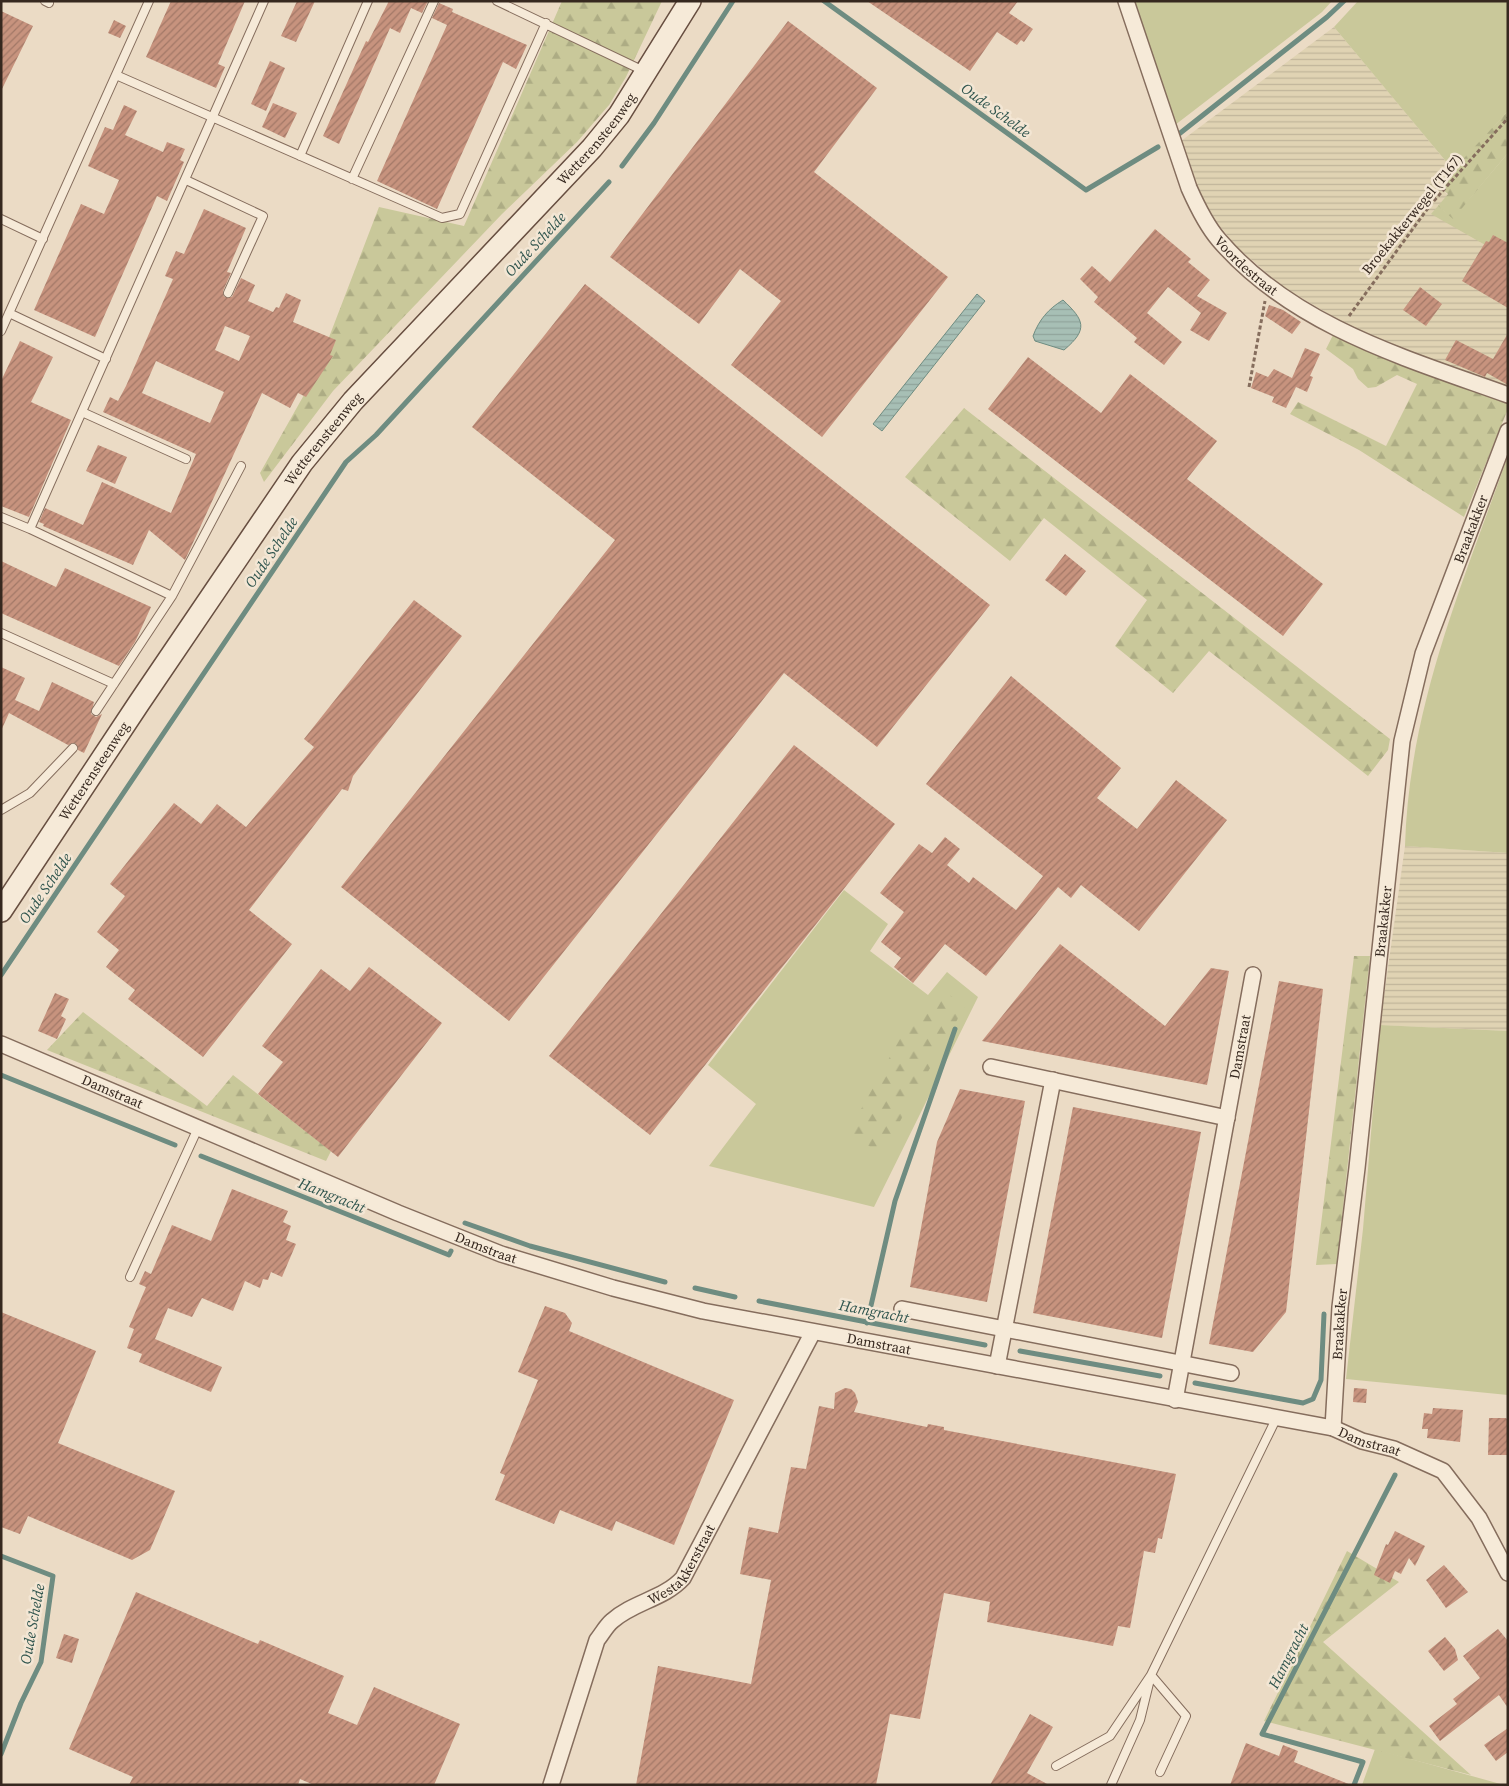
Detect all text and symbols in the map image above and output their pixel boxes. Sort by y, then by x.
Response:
water label: Oude Schelde [957,78,1035,142]
street label: Wetterensteenweg [552,89,641,190]
street label: Broekakkerwegel (T167) [1357,149,1467,279]
water label: Oude Schelde [500,207,570,281]
street label: Voordestraat [1210,232,1282,300]
street label: Wetterensteenweg [279,387,367,490]
street label: Braakakker [1449,492,1493,566]
water label: Oude Schelde [240,512,302,592]
street label: Wetterensteenweg [54,717,134,825]
water label: Oude Schelde [14,848,76,928]
street label: Braakakker [1369,885,1397,958]
street label: Damstraat [1224,1013,1256,1081]
street label: Damstraat [79,1069,147,1113]
water label: Hamgracht [294,1172,370,1218]
street label: Damstraat [452,1227,520,1268]
street label: Braakakker [1327,1287,1352,1361]
water label: Hamgracht [836,1294,912,1328]
street label: Damstraat [845,1328,913,1359]
street label: Damstraat [1335,1422,1405,1461]
street label: Westakkerstraat [644,1520,720,1609]
water label: Oude Schelde [15,1582,49,1666]
water label: Hamgracht [1262,1619,1314,1693]

